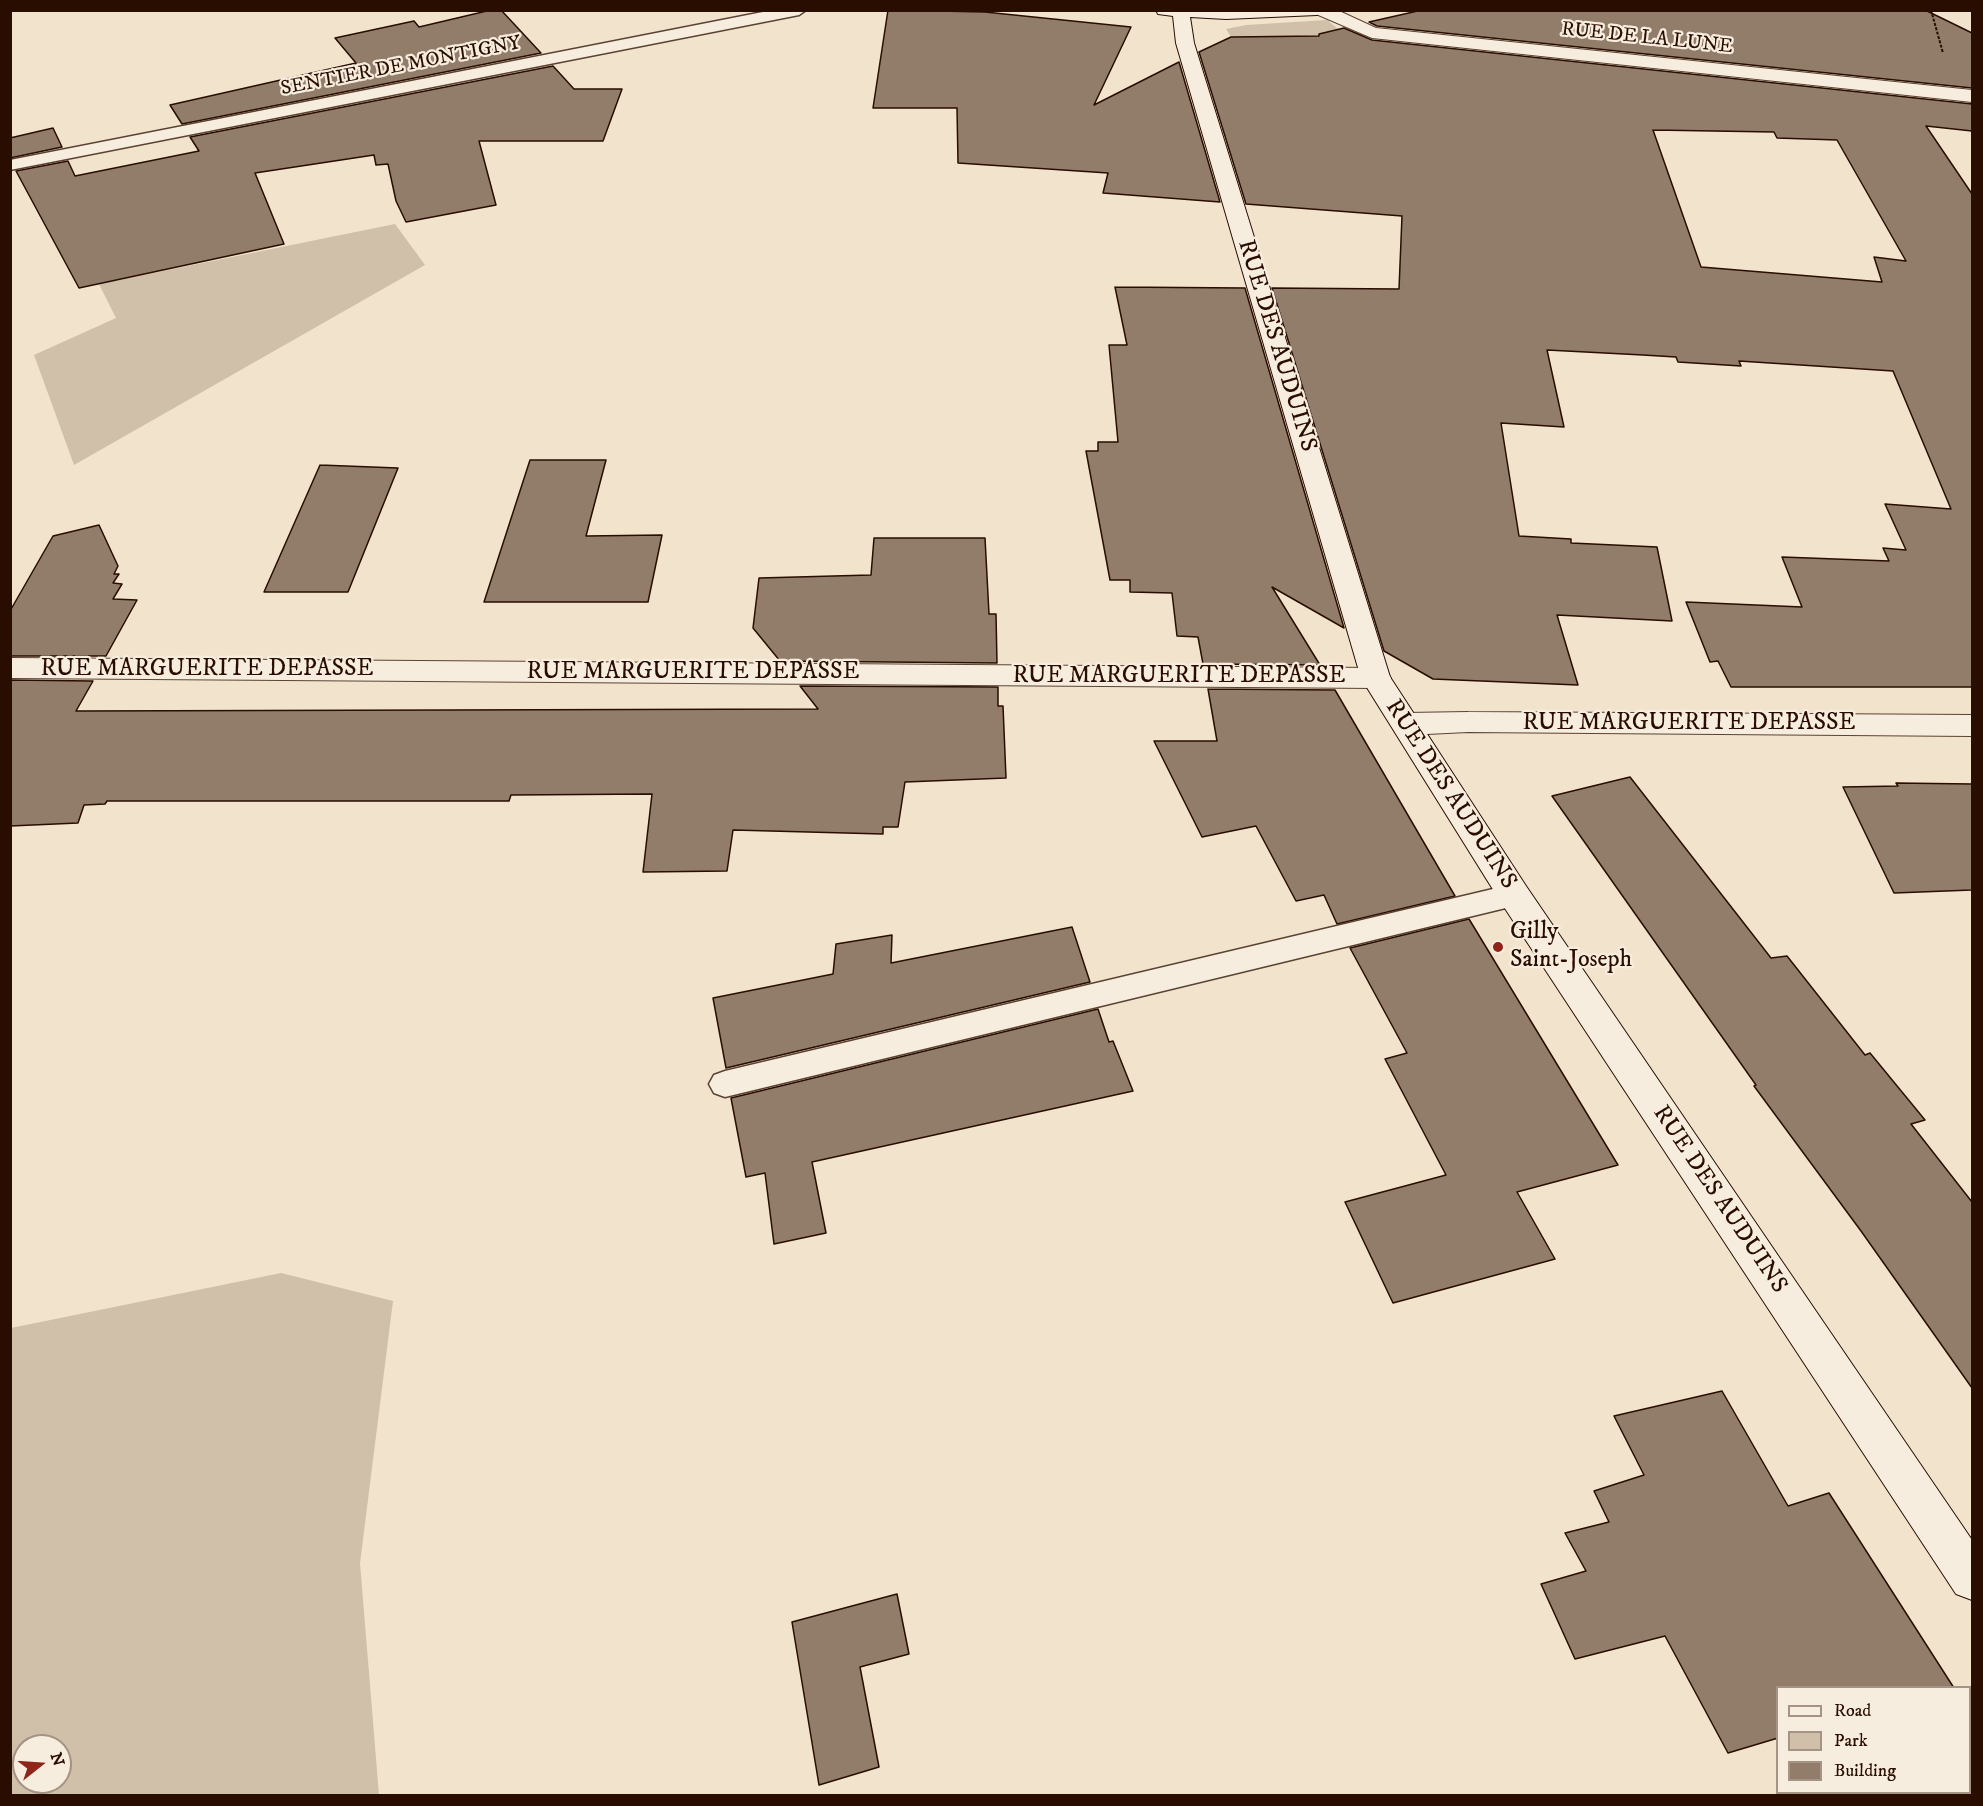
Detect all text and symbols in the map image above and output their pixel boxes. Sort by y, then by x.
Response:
street label: RUE DE LA LUNE [1560,18,1734,60]
street label: SENTIER DE MONTIGNY [279,32,523,102]
street label: RUE DES AUDUINS [1230,236,1322,456]
street label: RUE MARGUERITE DEPASSE [40,656,374,684]
street label: RUE MARGUERITE DEPASSE [526,659,860,687]
street label: RUE MARGUERITE DEPASSE [1012,663,1346,691]
street label: RUE DES AUDUINS [1378,695,1522,895]
street label: RUE MARGUERITE DEPASSE [1522,710,1856,738]
place label: Gilly Saint-Joseph [1510,919,1632,975]
marker: Gilly Saint-Joseph [1491,940,1505,954]
street label: RUE DES AUDUINS [1645,1101,1793,1299]
legend [1776,1686,1971,1794]
text: Road [1834,1700,1871,1722]
text: Park [1834,1730,1868,1752]
north arrow [12,1734,72,1794]
text: N [46,1750,69,1769]
text: Building [1834,1760,1896,1782]

